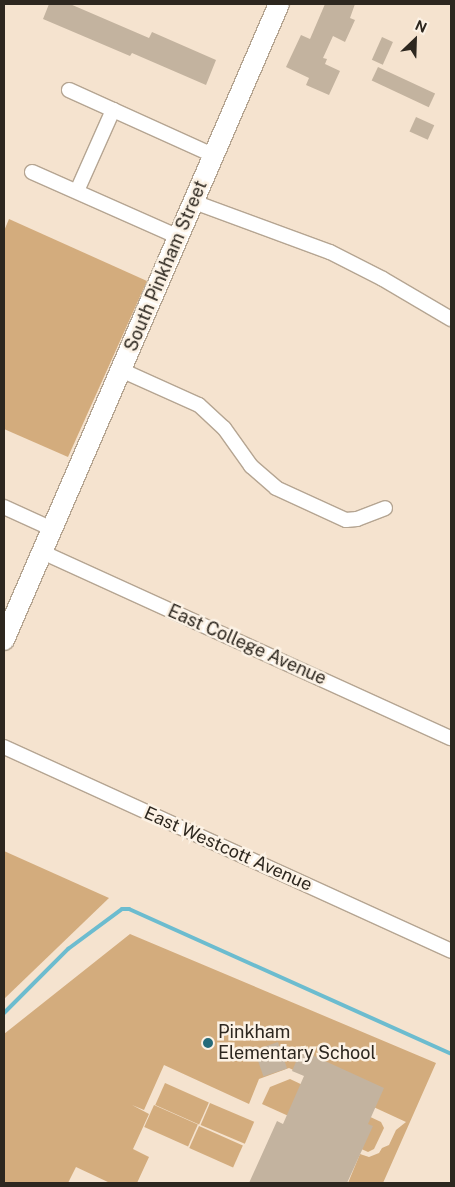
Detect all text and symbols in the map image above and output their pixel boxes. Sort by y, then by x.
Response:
north arrow [390,15,440,65]
text: N [413,17,429,36]
street label: South Pinkham Street [120,177,212,355]
street label: East College Avenue [164,600,330,690]
street label: East Westcott Avenue [140,802,316,896]
place label: Pinkham Elementary School [218,1022,376,1064]
marker: Pinkham Elementary School [202,1037,214,1049]

